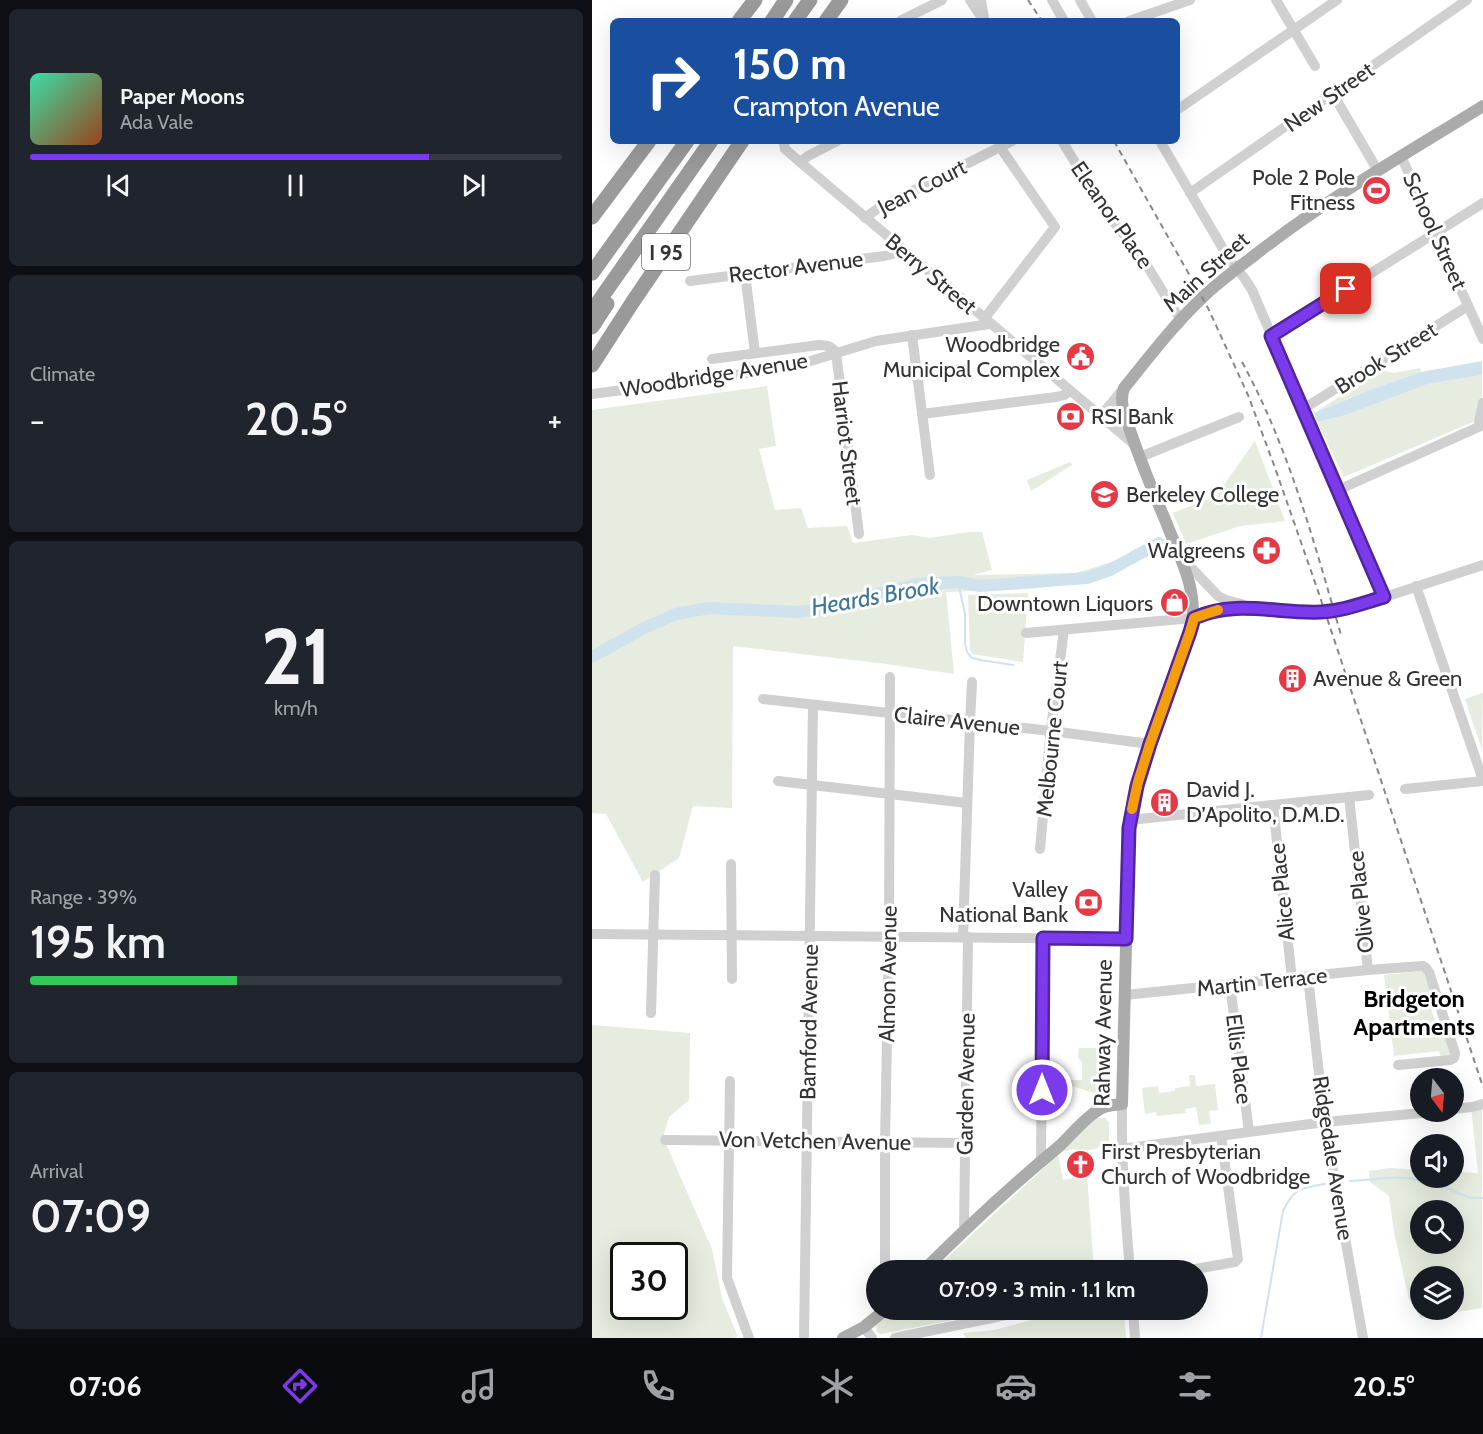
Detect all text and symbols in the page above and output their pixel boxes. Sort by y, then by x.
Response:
text: 150 m [733,38,847,90]
icon: right [634,42,712,120]
street label: New Street [1279,56,1380,138]
text: Paper Moons [120,83,244,110]
text: Crampton Avenue [733,90,940,123]
text: Ada Vale [120,110,193,134]
street label: Jean Court [872,153,971,221]
street label: Eleanor Place [1065,156,1159,274]
place label: Pole 2 Pole Fitness [1252,164,1355,216]
street label: School Street [1397,168,1473,294]
icon: previous [102,169,135,202]
icon: pause [279,169,312,202]
icon: next [457,169,490,202]
sports icon: Pole 2 Pole Fitness [1360,174,1392,206]
street label: Main Street [1157,226,1255,318]
street label: Berry Street [880,228,983,320]
road number: I 95 [642,234,690,270]
street label: Rector Avenue [727,245,865,289]
pin [1320,263,1371,314]
icon: arrive [1329,272,1362,305]
street label: Brook Street [1330,316,1443,400]
place label: Woodbridge Municipal Complex [883,331,1061,383]
public building icon: Woodbridge Municipal Complex [1065,341,1097,373]
street label: Woodbridge Avenue [618,347,810,403]
text: Climate [30,362,95,386]
street label: Harriot Street [826,379,868,507]
text: 20.5° [245,392,347,446]
text: − [30,400,45,440]
text: + [547,400,562,440]
bank icon: RSI Bank [1054,400,1086,432]
place label: RSI Bank [1091,403,1174,430]
school or university icon: Berkeley College [1089,478,1121,510]
place label: Berkeley College [1126,481,1279,508]
pharmacy icon: Walgreens [1250,534,1282,566]
place label: Walgreens [1148,537,1245,564]
water label: Heards Brook [809,570,942,622]
shop icon: Downtown Liquors [1158,587,1190,619]
place label: Downtown Liquors [977,590,1153,617]
text: 21 [261,609,331,704]
street label: Melbourne Court [1030,659,1074,818]
building icon: Avenue & Green [1276,662,1308,694]
place label: Avenue & Green [1313,665,1462,692]
text: km/h [274,696,318,720]
street label: Claire Avenue [893,701,1021,741]
place label: David J. D’Apolito, D.M.D. [1186,776,1345,828]
building icon: David J. D’Apolito, D.M.D. [1149,786,1181,818]
street label: Alice Place [1263,842,1301,942]
street label: Olive Place [1342,849,1380,955]
place label: Valley National Bank [939,876,1068,928]
text: Range · 39% [30,885,137,909]
bank icon: Valley National Bank [1073,886,1105,918]
street label: Almon Avenue [873,905,903,1043]
text: 195 km [30,915,166,969]
street label: Bamford Avenue [794,944,824,1100]
street label: Rahway Avenue [1088,959,1118,1107]
street label: Martin Terrace [1195,962,1329,1002]
district label: Bridgeton Apartments [1353,984,1475,1041]
street label: Ellis Place [1220,1012,1258,1106]
street label: Garden Avenue [951,1013,981,1155]
position arrow [1010,1058,1074,1122]
north arrow [1410,1068,1464,1122]
map controls [1410,1068,1464,1320]
street label: Ridgedale Avenue [1307,1074,1359,1242]
street label: Von Vetchen Avenue [719,1126,911,1156]
button: sound [1410,1134,1464,1188]
place label: First Presbyterian Church of Woodbridge [1101,1138,1310,1190]
church icon: First Presbyterian Church of Woodbridge [1064,1148,1096,1180]
text: Arrival [30,1159,83,1183]
text: 07:09 [30,1189,151,1243]
button: search [1410,1200,1464,1254]
speed limit sign: 30 [610,1242,688,1320]
button: layers [1410,1266,1464,1320]
text: 07:09 · 3 min · 1.1 km [938,1276,1136,1303]
icon: directions [279,1365,321,1407]
icon: music [458,1365,500,1407]
icon: phone [637,1365,679,1407]
icon: climate [816,1365,858,1407]
icon: car [995,1365,1037,1407]
icon: filters [1174,1365,1216,1407]
text: 07:06 [69,1370,142,1403]
text: 20.5° [1353,1370,1414,1403]

